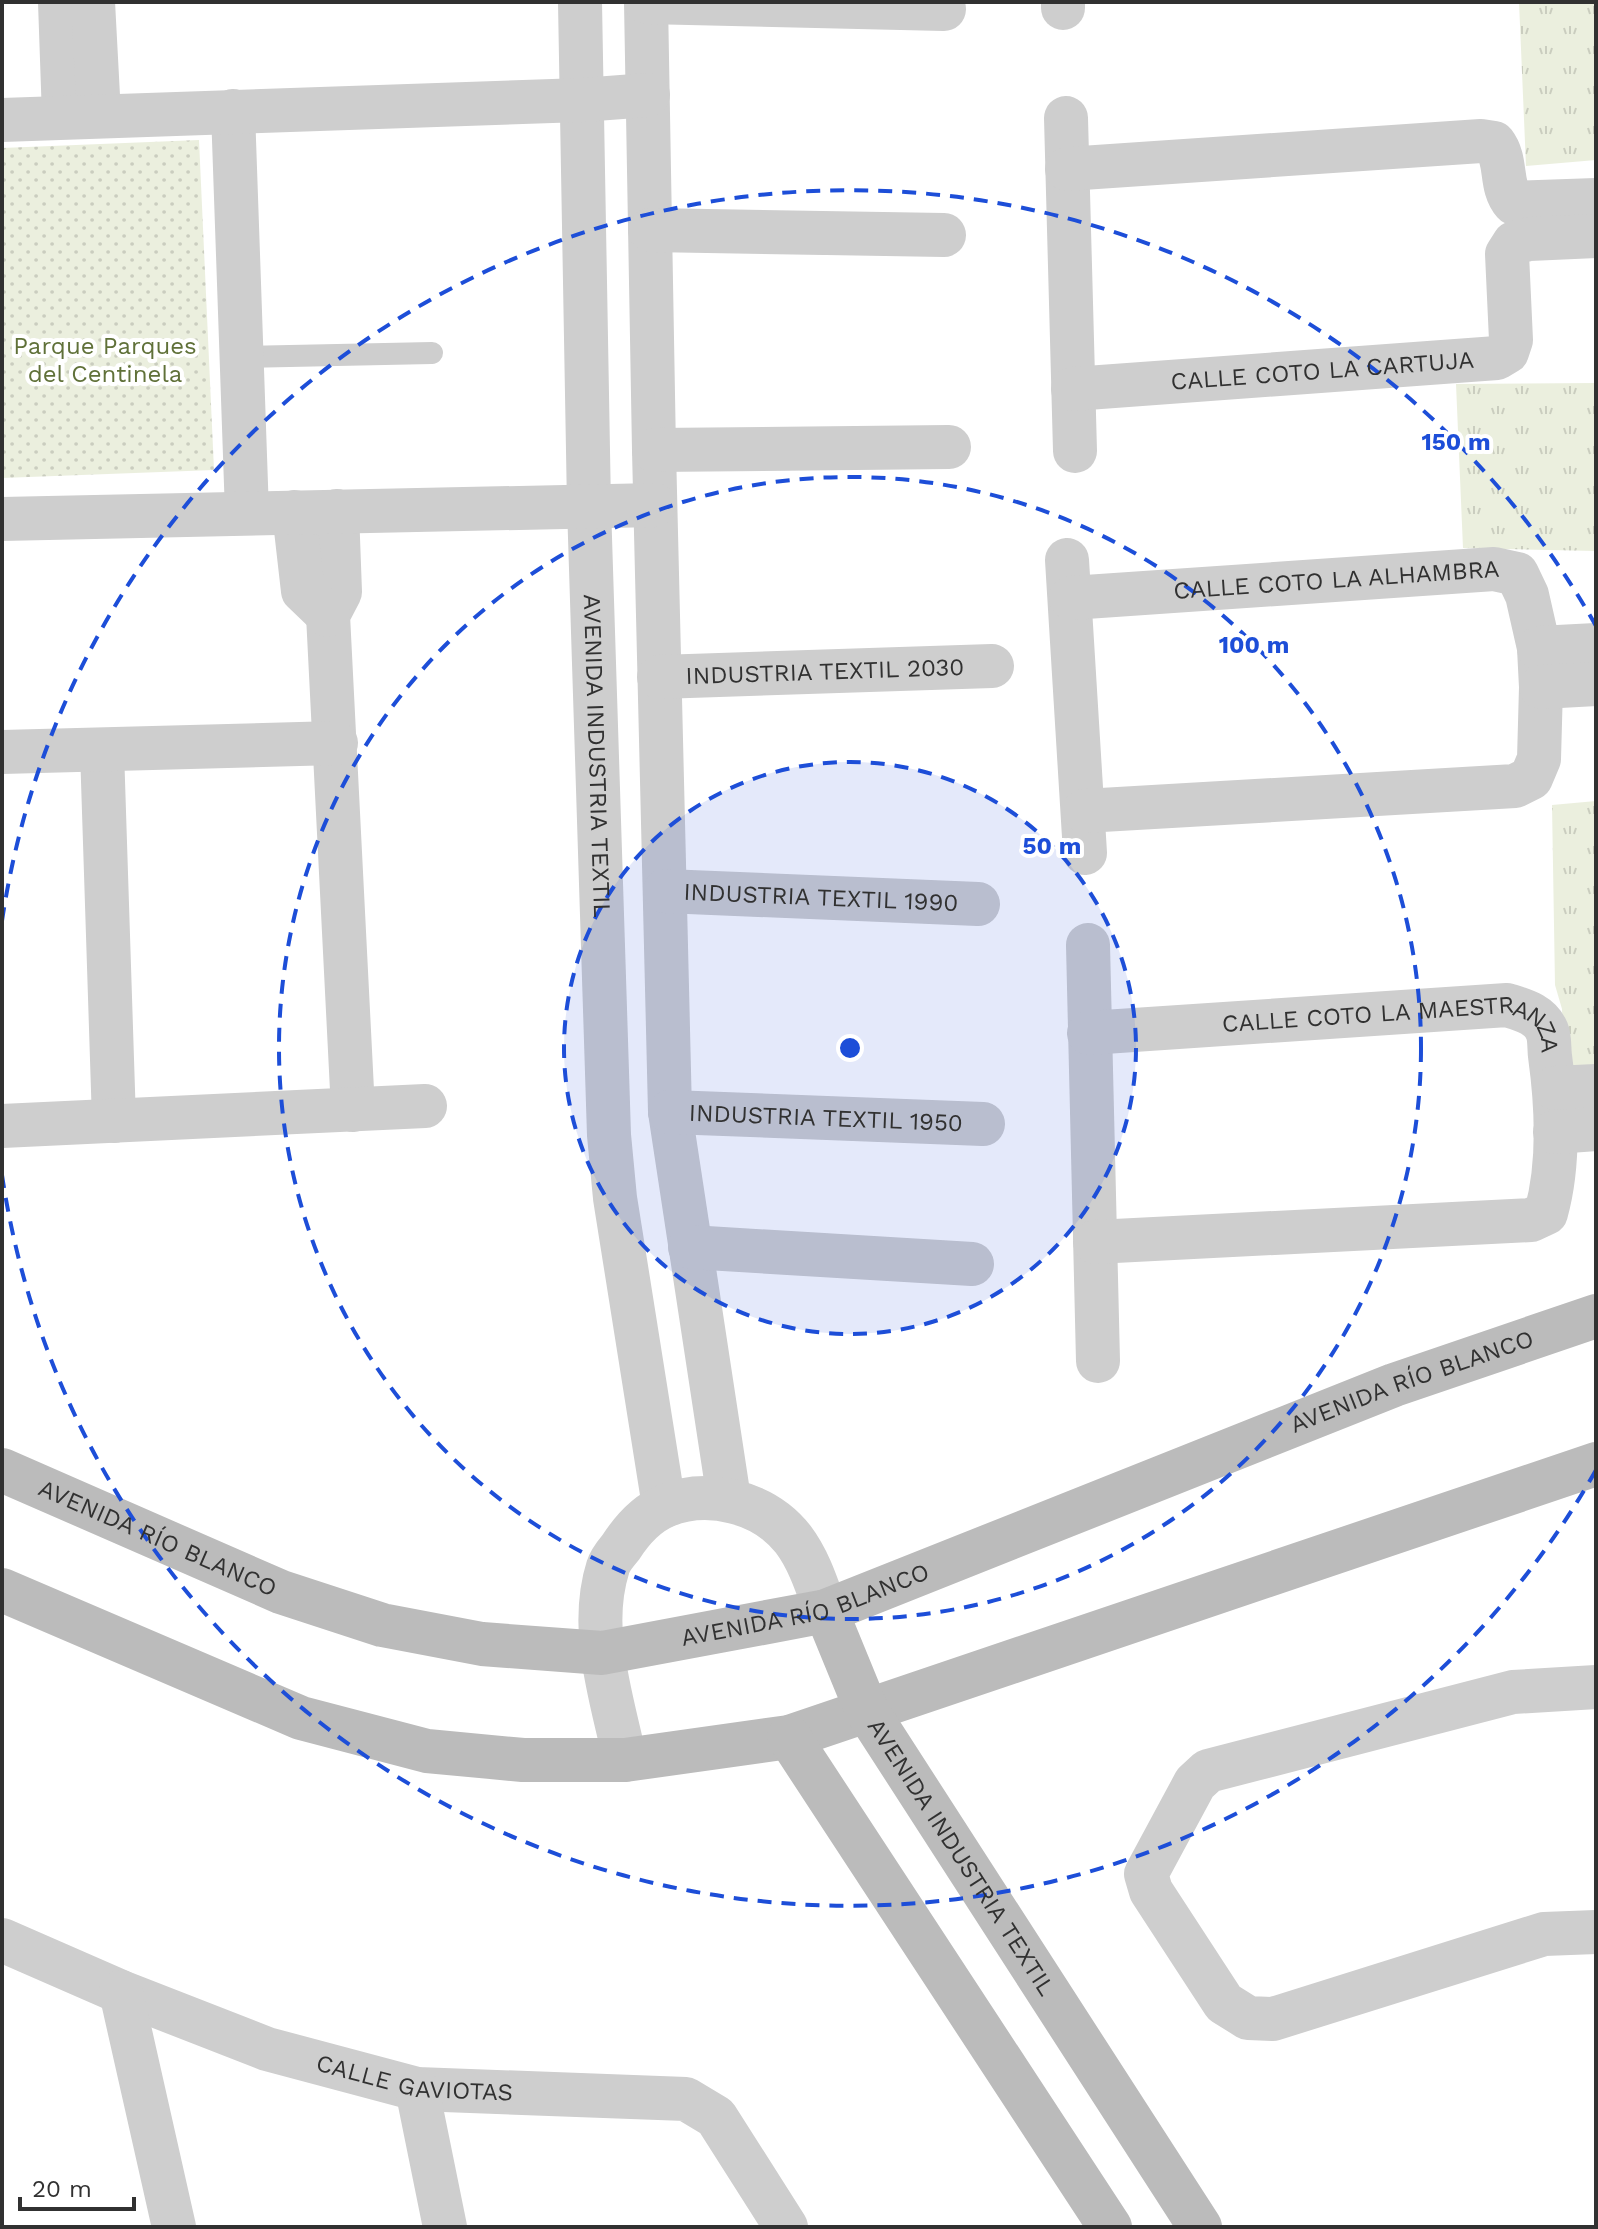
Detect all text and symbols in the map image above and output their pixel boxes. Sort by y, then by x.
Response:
park label: Parque Parques del Centinela [13,332,197,388]
street label: CALLE COTO LA CARTUJA [1170,346,1475,396]
text: 150 m [1421,428,1491,456]
street label: CALLE COTO LA ALHAMBRA [1172,555,1500,605]
street label: AVENIDA INDUSTRIA TEXTIL [578,594,616,918]
text: 100 m [1219,631,1289,659]
street label: INDUSTRIA TEXTIL 2030 [685,653,965,690]
text: 50 m [1023,832,1081,860]
street label: INDUSTRIA TEXTIL 1990 [683,878,959,917]
street label: CALLE COTO LA MAESTRANZA [1221,991,1564,1054]
centre of rings [836,1034,864,1062]
street label: INDUSTRIA TEXTIL 1950 [688,1099,963,1137]
street label: AVENIDA RÍO BLANCO [1286,1324,1537,1439]
street label: AVENIDA RÍO BLANCO [34,1474,281,1602]
street label: AVENIDA RÍO BLANCO [679,1557,933,1652]
street label: AVENIDA INDUSTRIA TEXTIL [862,1713,1061,2001]
street label: CALLE GAVIOTAS [313,2049,514,2107]
scale bar [20,2161,134,2211]
text: 20 m [32,2175,92,2203]

